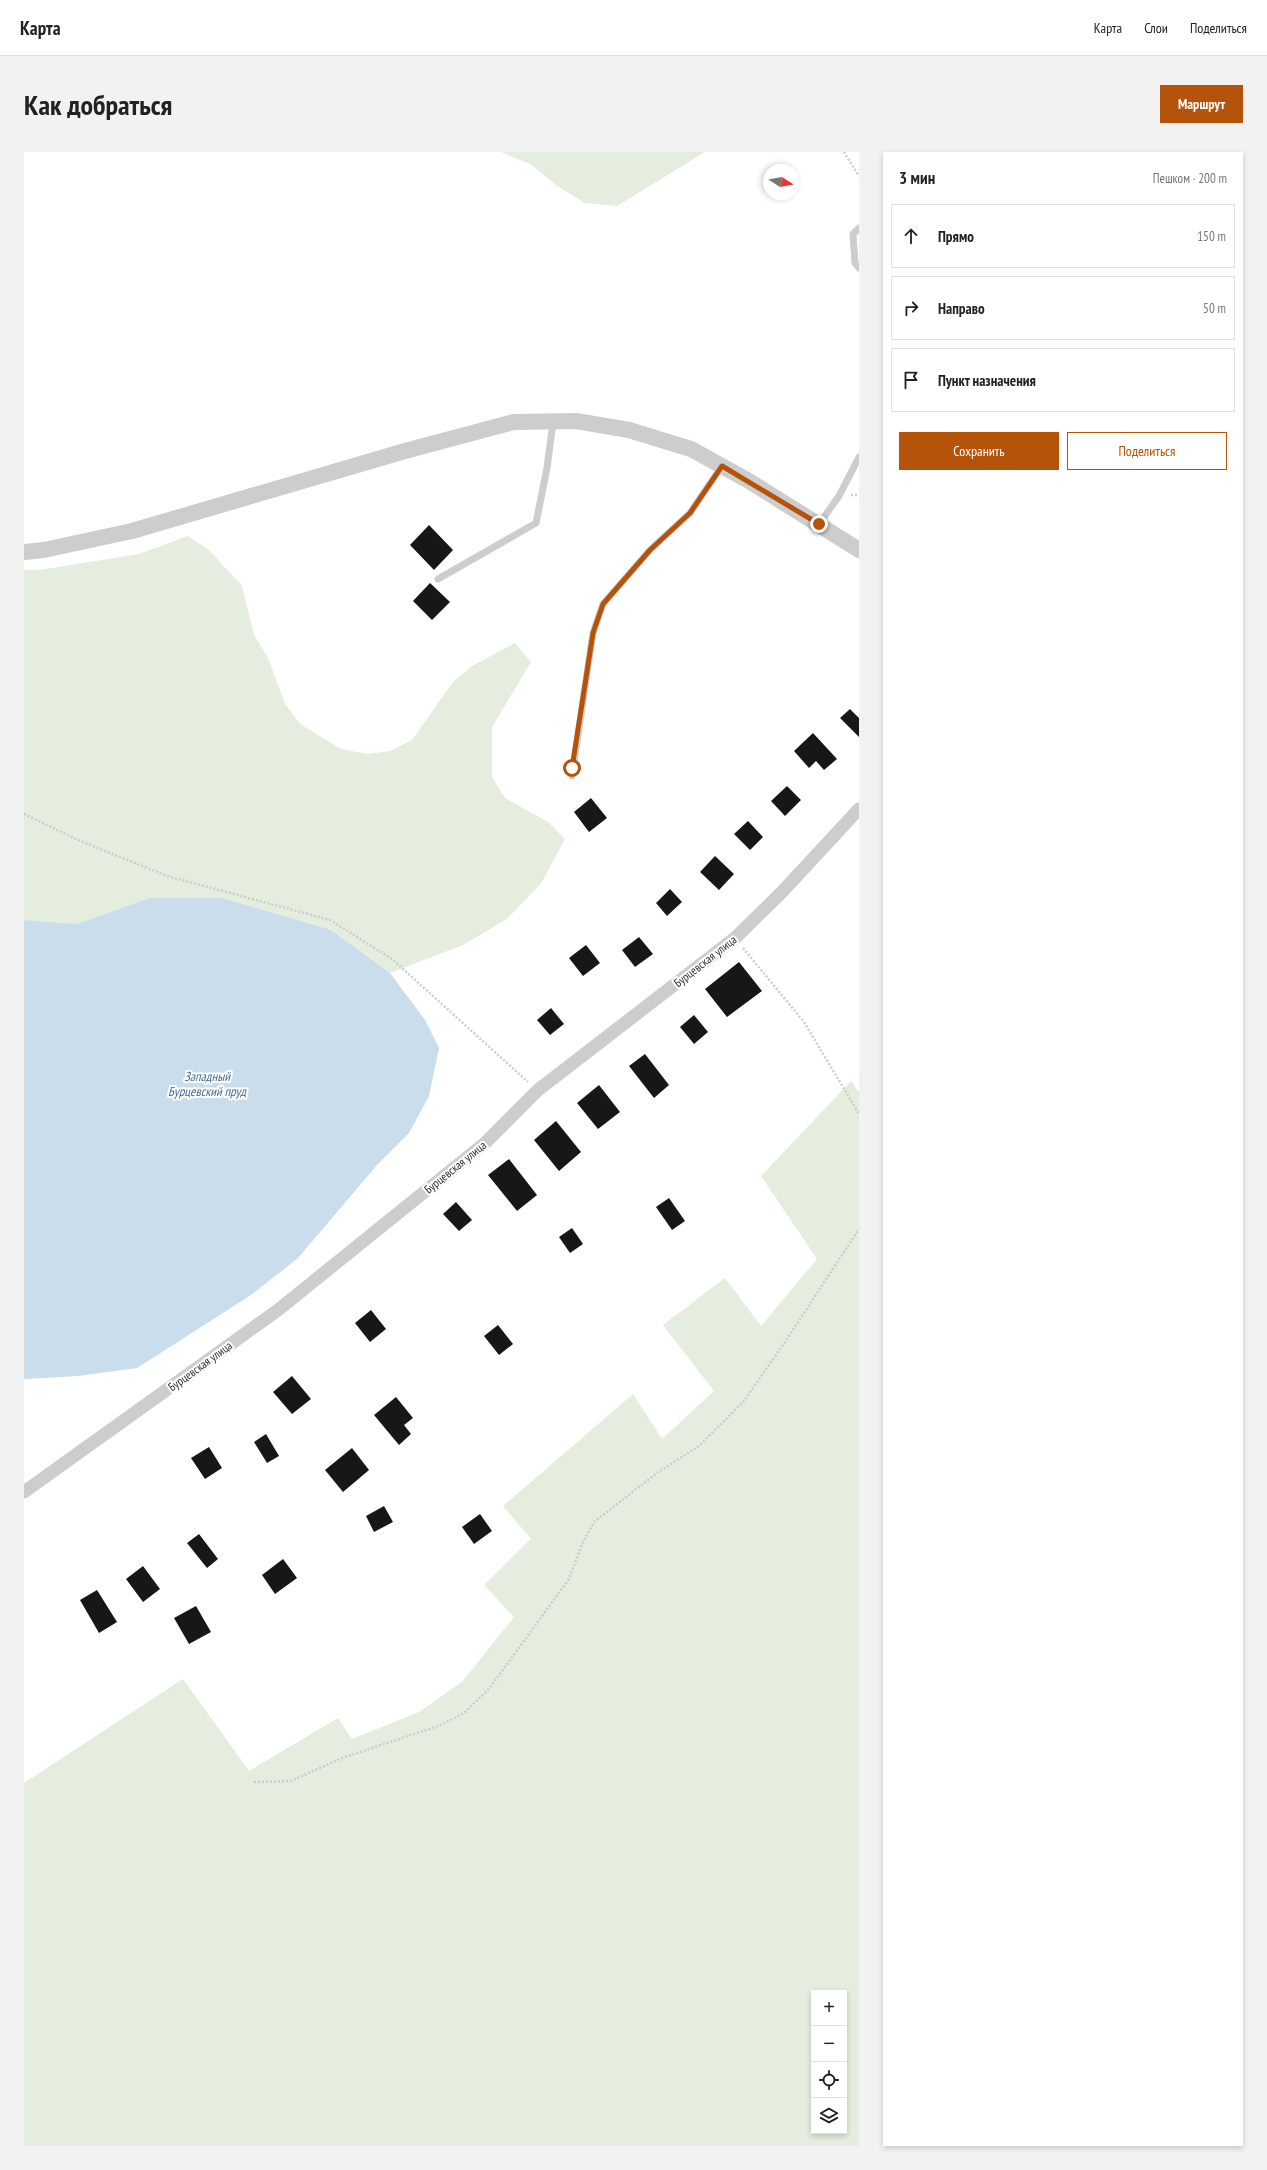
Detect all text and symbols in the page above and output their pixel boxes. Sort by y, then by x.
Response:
text: Карта [20,16,61,40]
text: Карта [1094,19,1122,37]
text: Слои [1144,19,1168,37]
text: Поделиться [1190,19,1247,37]
button: Маршрут [1160,85,1243,123]
text: Как добраться [24,86,172,123]
north arrow [763,164,799,200]
text: 3 мин [899,167,935,189]
text: Пешком · 200 m [1153,170,1227,187]
icon: ahead [900,225,922,247]
text: Прямо [938,227,974,246]
text: 150 m [1197,228,1226,245]
icon: right [900,297,922,319]
text: Направо [938,299,985,318]
text: 50 m [1203,300,1226,317]
icon: arrive [900,369,922,391]
text: Пункт назначения [938,371,1036,390]
button: Сохранить [899,432,1059,470]
button: Поделиться [1067,432,1227,470]
route end [810,515,828,533]
route start [563,759,581,777]
street label: Бурцевская улица [671,932,740,990]
water label: Западный Бурцевский пруд [168,1068,247,1100]
street label: Бурцевская улица [421,1137,489,1197]
street label: Бурцевская улица [165,1338,235,1394]
map controls [811,1990,847,2134]
button: + [811,1990,847,2026]
button: − [811,2026,847,2062]
button: locate [811,2062,847,2098]
button: layers [811,2098,847,2134]

